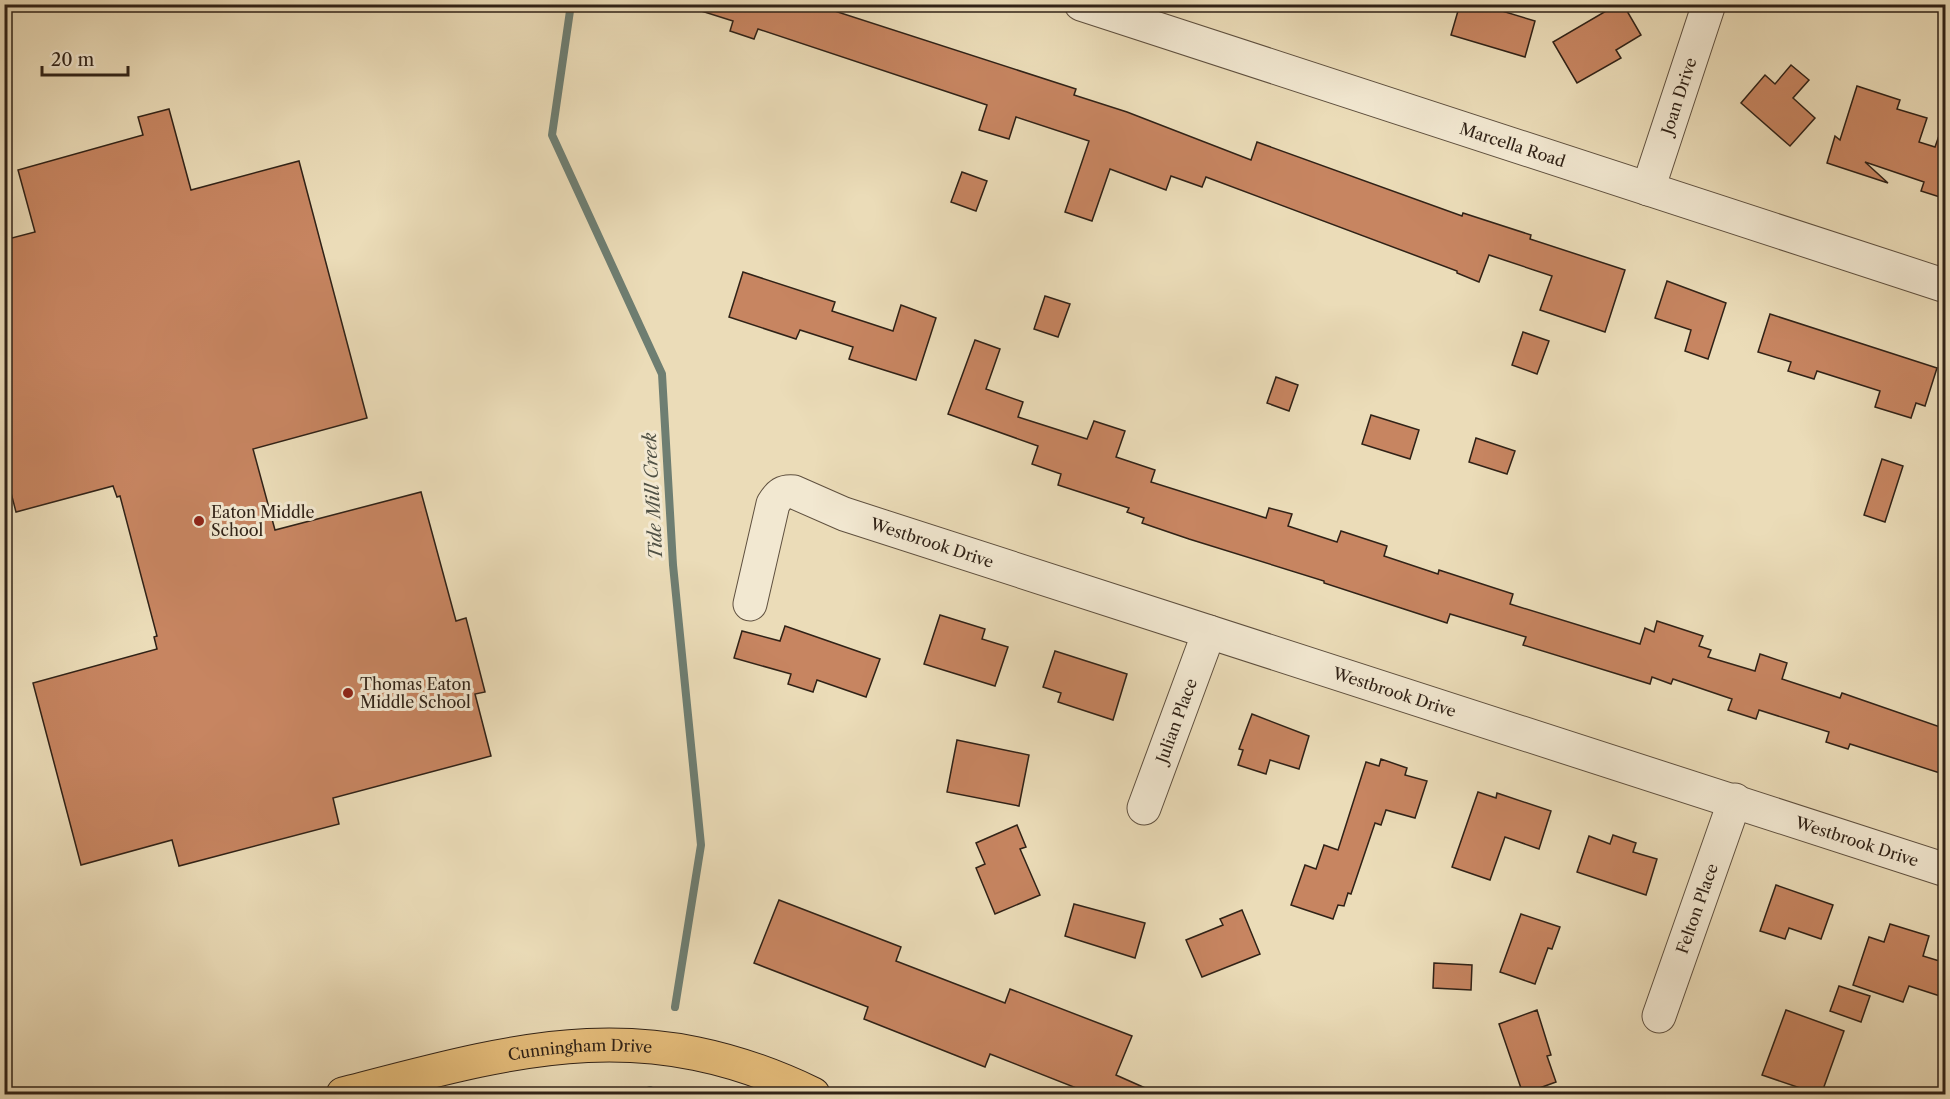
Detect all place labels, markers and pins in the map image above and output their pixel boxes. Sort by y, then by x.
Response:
place label: Eaton Middle School [211,502,314,540]
marker: Eaton Middle School [192,514,206,528]
place label: Thomas Eaton Middle School [360,674,471,712]
marker: Thomas Eaton Middle School [341,686,355,700]

